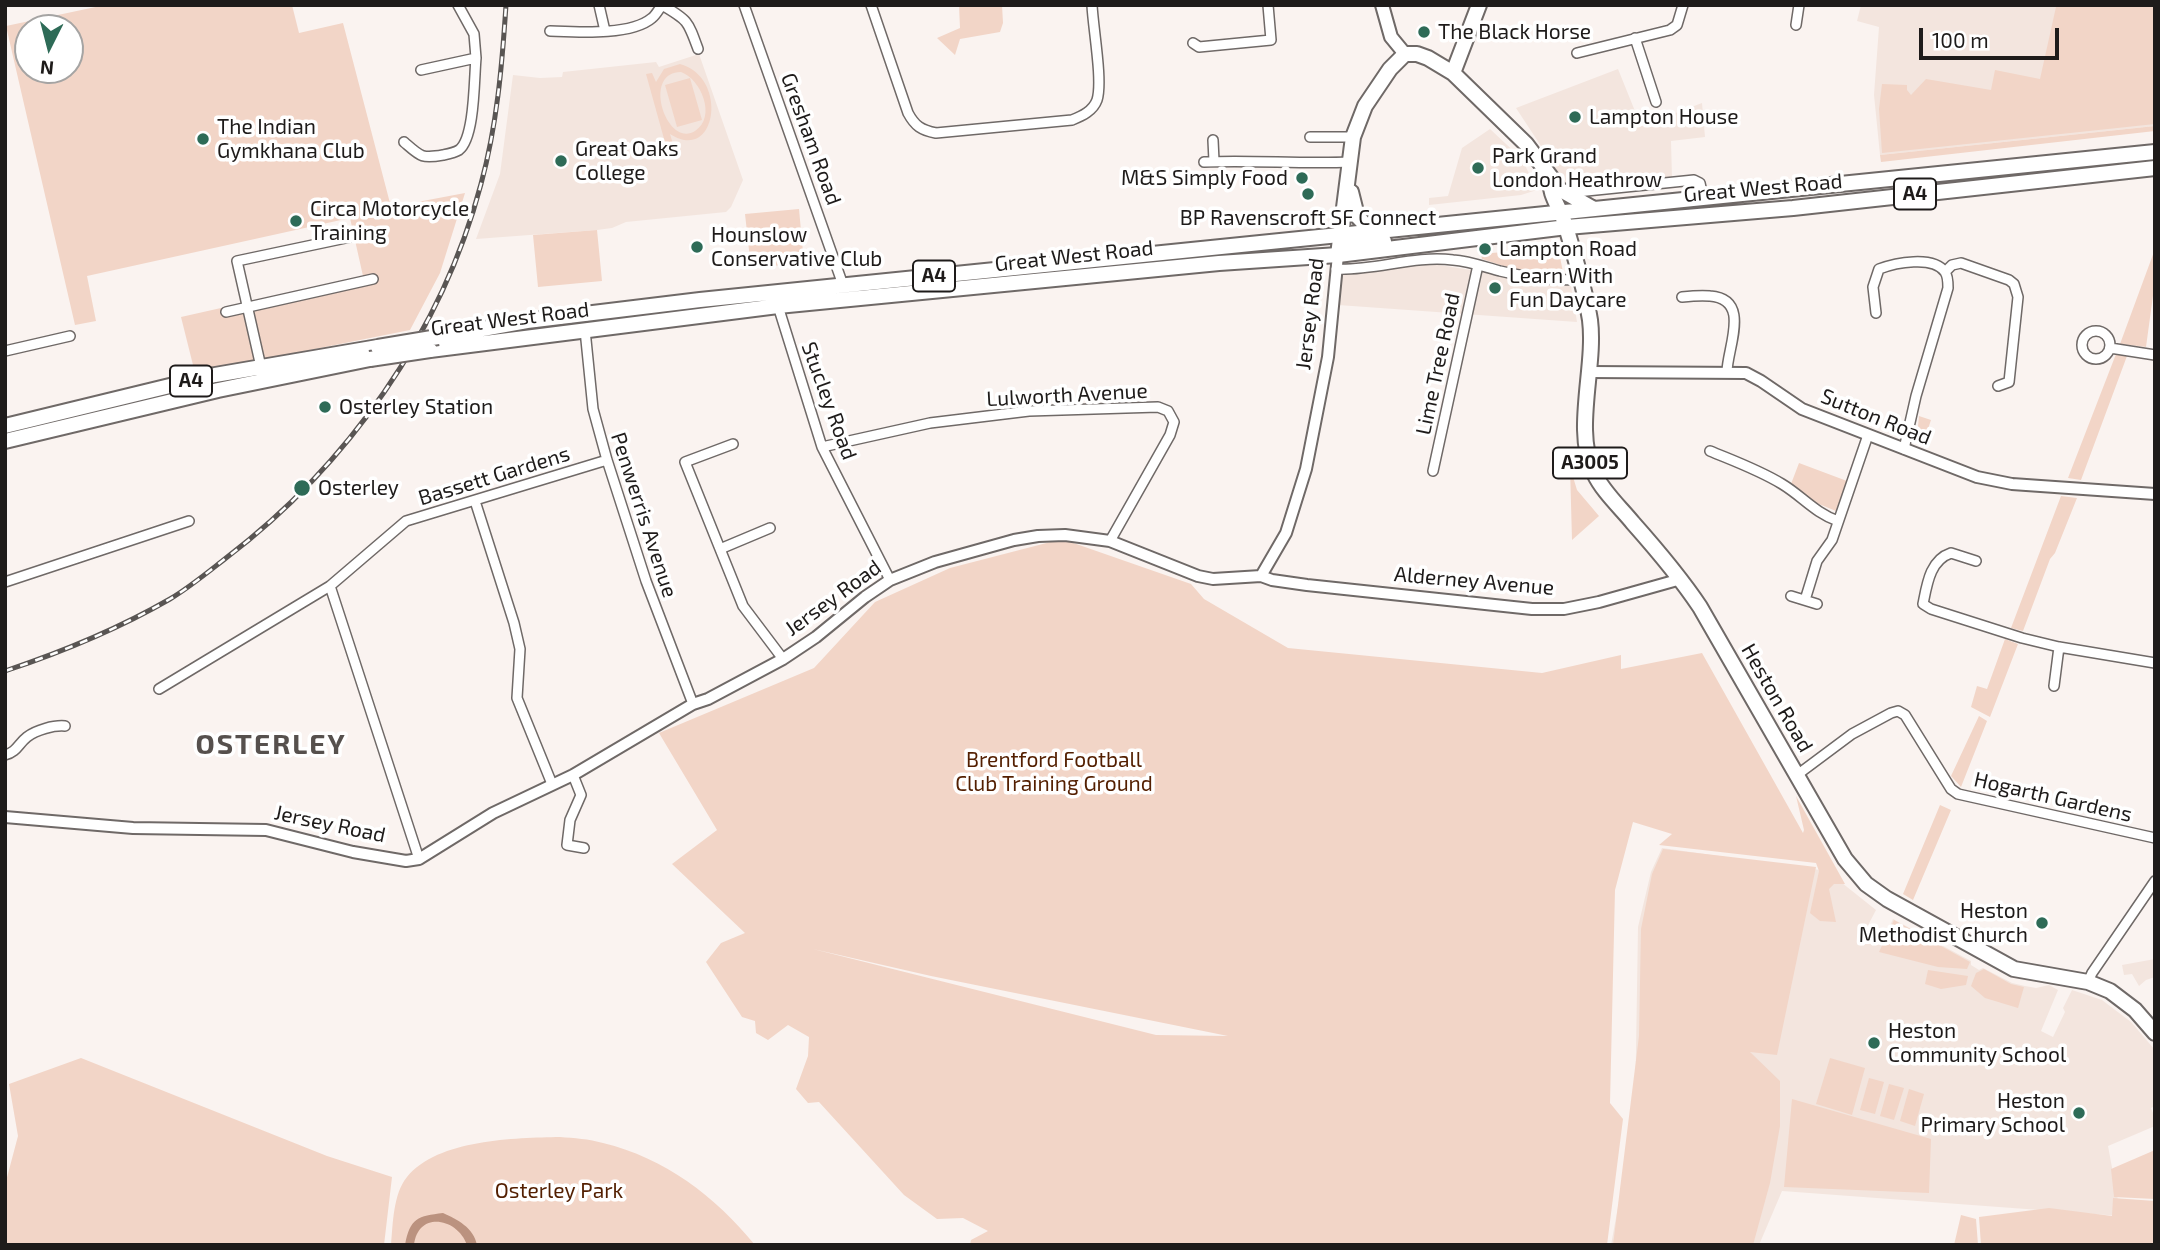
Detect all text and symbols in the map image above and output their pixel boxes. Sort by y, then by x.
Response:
north arrow [14,14,84,84]
scale bar [1922,14,2062,58]
place label: The Black Horse [1438,19,1591,45]
marker: The Black Horse [1416,24,1432,40]
text: 100 m [1932,27,1989,52]
text: N [39,56,55,81]
street label: Gresham Road [775,70,847,208]
place label: Lampton House [1589,104,1739,130]
marker: Lampton House [1567,109,1583,125]
place label: The Indian Gymkhana Club [217,114,365,164]
marker: The Indian Gymkhana Club [195,131,211,147]
place label: Great Oaks College [575,136,679,186]
place label: Park Grand London Heathrow [1492,143,1662,193]
marker: Great Oaks College [553,153,569,169]
marker: Park Grand London Heathrow [1470,160,1486,176]
place label: M&S Simply Food [1121,165,1288,191]
street label: Great West Road [1683,169,1843,207]
marker: M&S Simply Food [1294,170,1310,186]
road number: A4 [1894,178,1936,210]
marker: BP Ravenscroft SF Connect [1300,186,1316,202]
place label: Circa Motorcycle Training [310,196,469,246]
place label: BP Ravenscroft SF Connect [1180,205,1436,231]
marker: Circa Motorcycle Training [288,213,304,229]
place label: Hounslow Conservative Club [711,222,882,272]
street label: Great West Road [993,235,1155,277]
place label: Lampton Road [1499,236,1637,262]
marker: Hounslow Conservative Club [689,239,705,255]
marker: Lampton Road [1477,241,1493,257]
street label: Jersey Road [1291,256,1329,372]
road number: A4 [913,260,955,292]
place label: Learn With Fun Daycare [1509,263,1627,313]
marker: Learn With Fun Daycare [1487,280,1503,296]
street label: Lime Tree Road [1411,291,1465,437]
street label: Great West Road [429,297,591,341]
street label: Stucley Road [796,339,862,463]
road number: A4 [170,366,212,396]
street label: Lulworth Avenue [986,378,1148,412]
street label: Sutton Road [1817,383,1935,451]
place label: Osterley Station [339,394,493,420]
marker: Osterley Station [317,399,333,415]
street label: Penwerris Avenue [605,429,683,601]
street label: Bassett Gardens [415,441,573,511]
road number: A3005 [1553,447,1627,478]
place label: Osterley [318,475,399,501]
marker: Osterley [292,478,312,498]
street label: Jersey Road [780,555,886,641]
street label: Alderney Avenue [1393,561,1555,601]
street label: Heston Road [1736,639,1818,757]
district label: OSTERLEY [196,728,346,762]
park label: Brentford Football Club Training Ground [955,747,1153,797]
street label: Hogarth Gardens [1971,767,2135,827]
street label: Jersey Road [272,800,388,848]
place label: Heston Methodist Church [1859,898,2028,948]
marker: Heston Methodist Church [2034,915,2050,931]
place label: Heston Community School [1888,1018,2066,1068]
marker: Heston Community School [1866,1035,1882,1051]
place label: Heston Primary School [1920,1088,2065,1138]
marker: Heston Primary School [2071,1105,2087,1121]
park label: Osterley Park [495,1178,623,1204]

